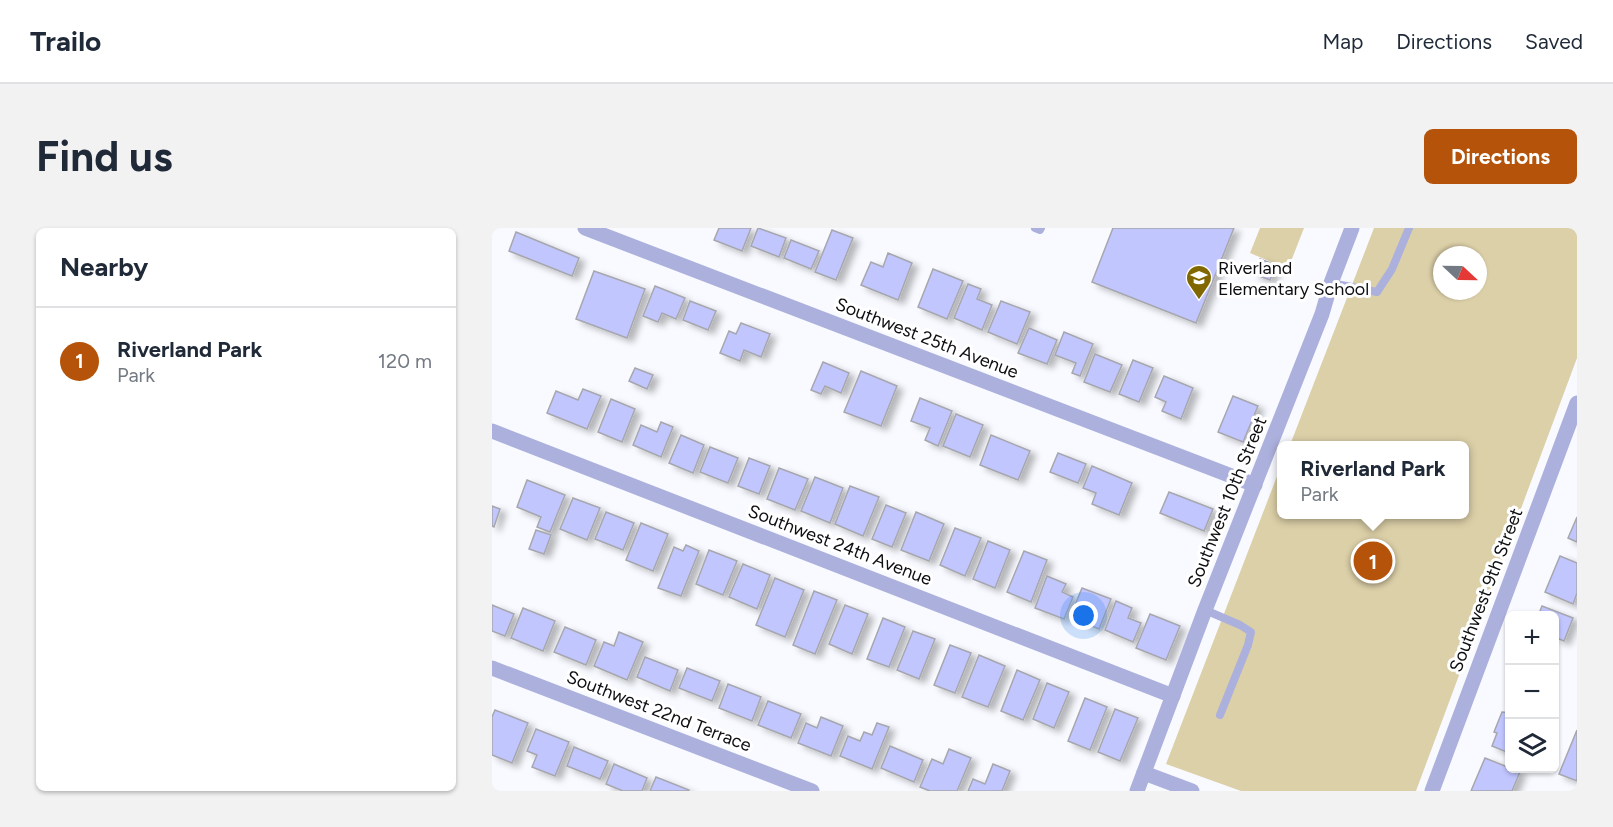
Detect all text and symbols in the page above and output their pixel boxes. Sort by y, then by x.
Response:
text: Trailo [30,24,101,58]
text: Map [1322,29,1363,54]
text: Directions [1396,29,1492,54]
text: Saved [1525,29,1583,54]
button: Directions [1424,129,1577,184]
text: Find us [36,131,173,182]
north arrow [1433,246,1487,300]
text: Nearby [60,251,148,283]
place label: Riverland Elementary School [1218,257,1369,300]
school or university icon: Riverland Elementary School [1184,263,1214,301]
street label: Southwest 25th Avenue [832,293,1022,383]
text: Riverland Park [117,336,262,363]
text: 1 [75,349,84,373]
text: 120 m [378,349,432,373]
text: Park [117,363,155,387]
street label: Southwest 10th Street [1183,413,1271,591]
popup [1277,441,1469,519]
text: Riverland Park [1300,455,1446,482]
text: Park [1300,482,1338,506]
street label: Southwest 24th Avenue [745,500,935,590]
street label: Southwest 9th Street [1445,505,1527,675]
pin: 1 [1354,538,1392,584]
your location [1069,601,1098,630]
map controls [1505,611,1559,773]
button: + [1505,611,1559,665]
button: − [1505,665,1559,719]
street label: Southwest 22nd Terrace [563,666,755,757]
button: layers [1505,719,1559,773]

